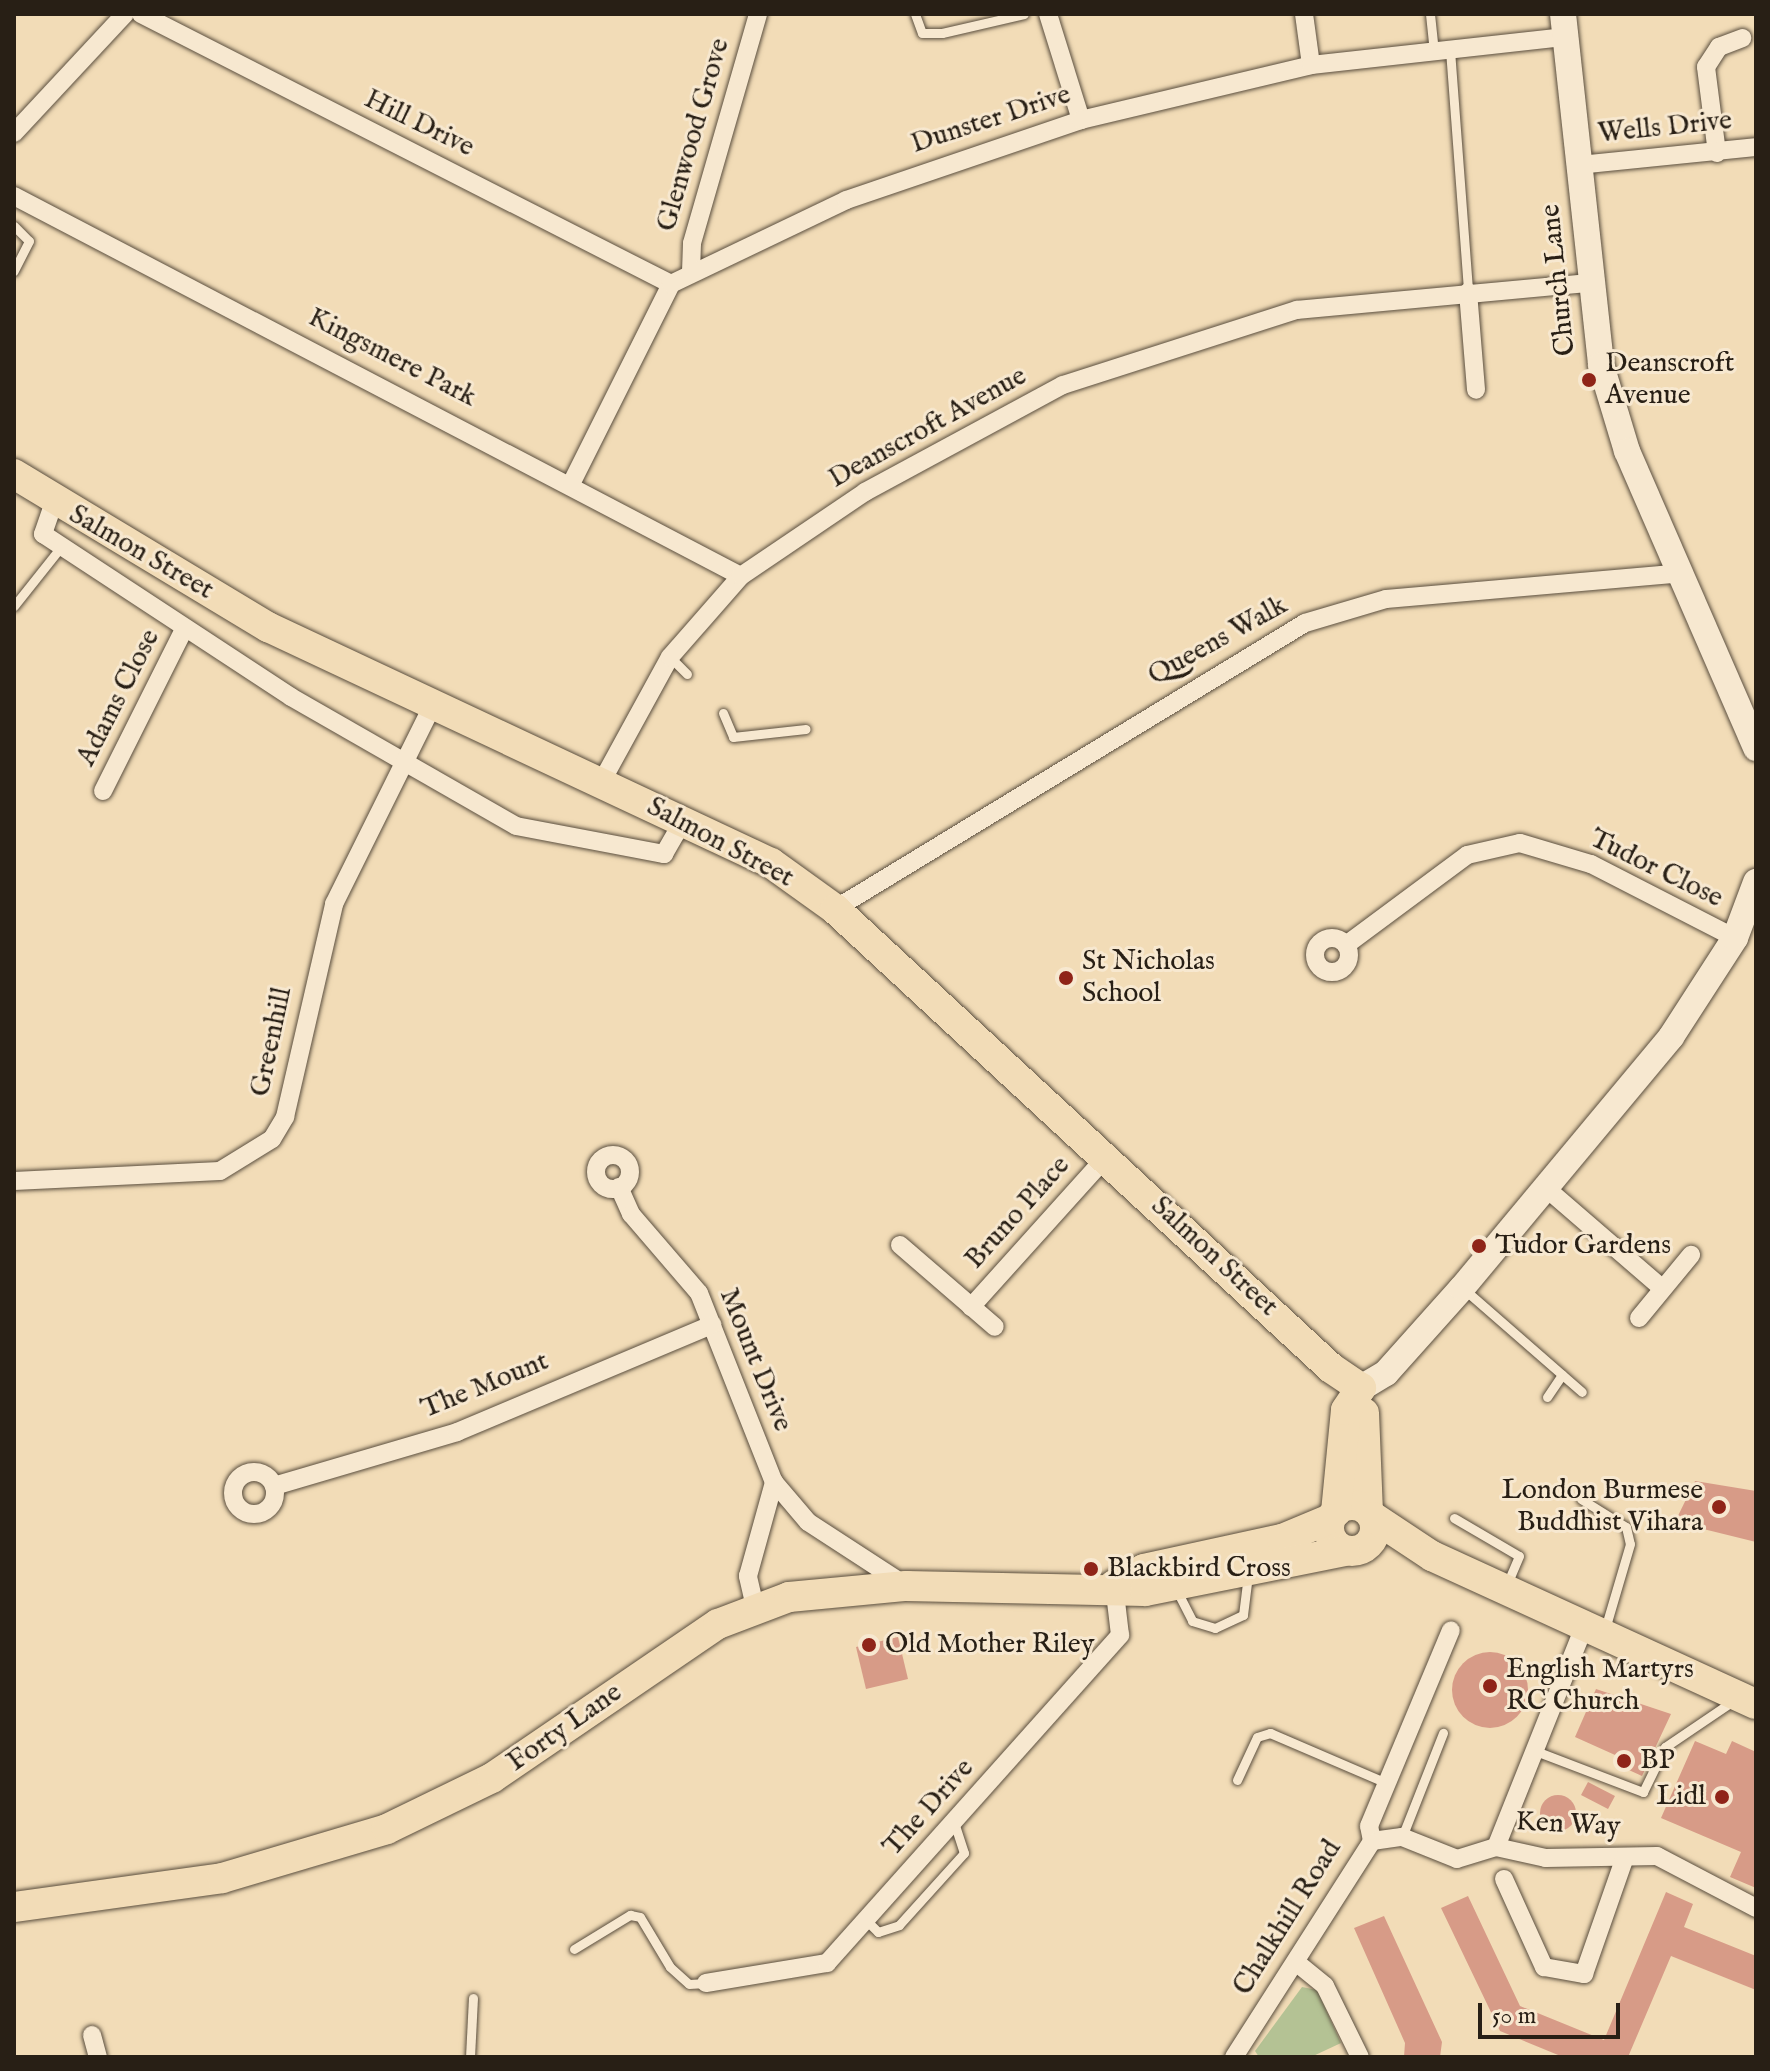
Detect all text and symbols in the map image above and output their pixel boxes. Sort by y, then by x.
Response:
street label: Glenwood Grove [650,35,738,235]
street label: Dunster Drive [907,78,1075,162]
street label: Hill Drive [359,83,479,165]
street label: Wells Drive [1596,104,1734,152]
street label: Church Lane [1534,202,1584,358]
street label: Kingsmere Park [302,301,482,415]
place label: Deanscroft Avenue [1605,347,1734,413]
street label: Deanscroft Avenue [823,360,1033,496]
marker: Deanscroft Avenue [1580,371,1598,389]
street label: Salmon Street [63,498,219,608]
street label: Queens Walk [1143,589,1293,693]
street label: Adams Close [70,624,168,772]
street label: Salmon Street [641,790,799,896]
street label: Tudor Close [1584,822,1728,916]
place label: St Nicholas School [1082,945,1215,1011]
marker: St Nicholas School [1057,969,1075,987]
street label: Greenhill [244,984,300,1100]
street label: Bruno Place [959,1150,1077,1276]
street label: Salmon Street [1144,1190,1284,1324]
place label: Tudor Gardens [1495,1229,1671,1263]
marker: Tudor Gardens [1470,1237,1488,1255]
street label: Mount Drive [711,1284,799,1436]
street label: The Mount [416,1345,554,1427]
place label: London Burmese Buddhist Vihara [1502,1474,1703,1540]
marker: London Burmese Buddhist Vihara [1710,1498,1728,1516]
place label: Blackbird Cross [1107,1552,1291,1586]
marker: Blackbird Cross [1082,1560,1100,1578]
place label: Old Mother Riley [885,1628,1094,1662]
marker: Old Mother Riley [860,1636,878,1654]
place label: English Martyrs RC Church [1506,1653,1694,1719]
street label: Forty Lane [501,1676,629,1780]
marker: English Martyrs RC Church [1481,1677,1499,1695]
place label: BP [1640,1744,1675,1778]
street label: The Drive [877,1752,981,1864]
marker: BP [1615,1752,1633,1770]
place label: Lidl [1656,1780,1706,1814]
marker: Lidl [1713,1788,1731,1806]
street label: Ken Way [1515,1805,1621,1845]
street label: Chalkhill Road [1227,1834,1349,2002]
scale bar [1482,1987,1624,2037]
text: 50 m [1492,2001,1536,2032]

